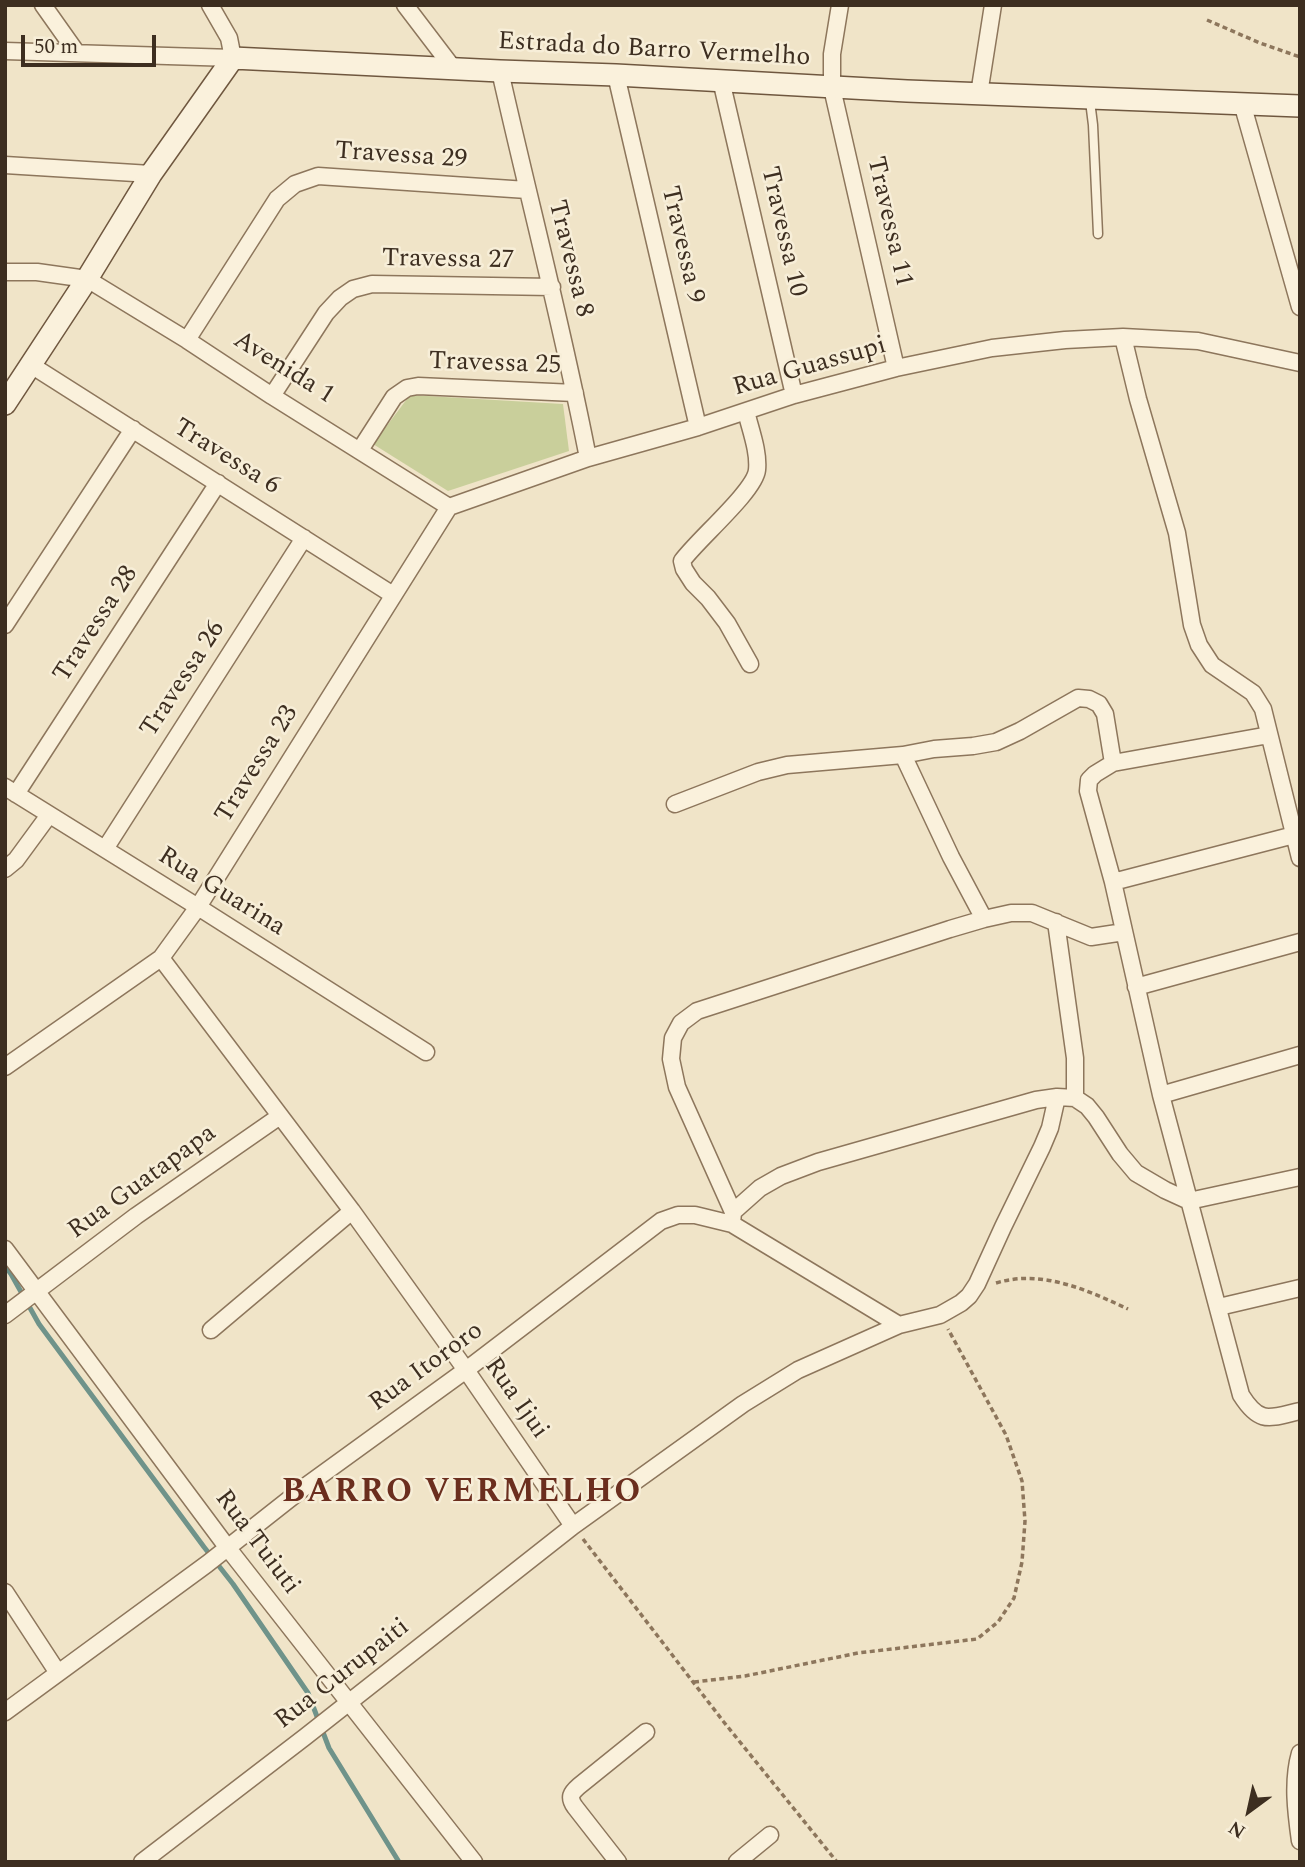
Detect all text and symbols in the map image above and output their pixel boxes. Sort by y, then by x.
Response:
scale bar [24,21,159,65]
street label: Estrada do Barro Vermelho [497,27,811,75]
text: 50 m [34,31,78,63]
street label: Travessa 29 [334,137,468,177]
street label: Travessa 11 [858,154,918,290]
street label: Travessa 10 [752,164,812,300]
street label: Travessa 9 [652,183,710,307]
street label: Travessa 8 [539,197,599,321]
street label: Travessa 27 [381,244,515,278]
street label: Avenida 1 [227,326,339,412]
street label: Rua Guassupi [730,331,890,405]
street label: Travessa 25 [428,347,562,383]
street label: Travessa 6 [167,413,285,503]
street label: Travessa 28 [48,561,146,689]
street label: Travessa 26 [135,616,233,744]
street label: Travessa 23 [210,701,306,829]
street label: Rua Guarina [151,842,291,944]
street label: Rua Guatapapa [63,1119,223,1247]
street label: Rua Itororo [364,1316,490,1420]
street label: Rua Ijui [476,1352,554,1446]
district label: BARRO VERMELHO [283,1475,641,1515]
street label: Rua Tuiuti [207,1485,305,1601]
street label: Rua Curupaiti [269,1613,417,1737]
north arrow [1214,1776,1284,1846]
text: N [1223,1813,1252,1845]

